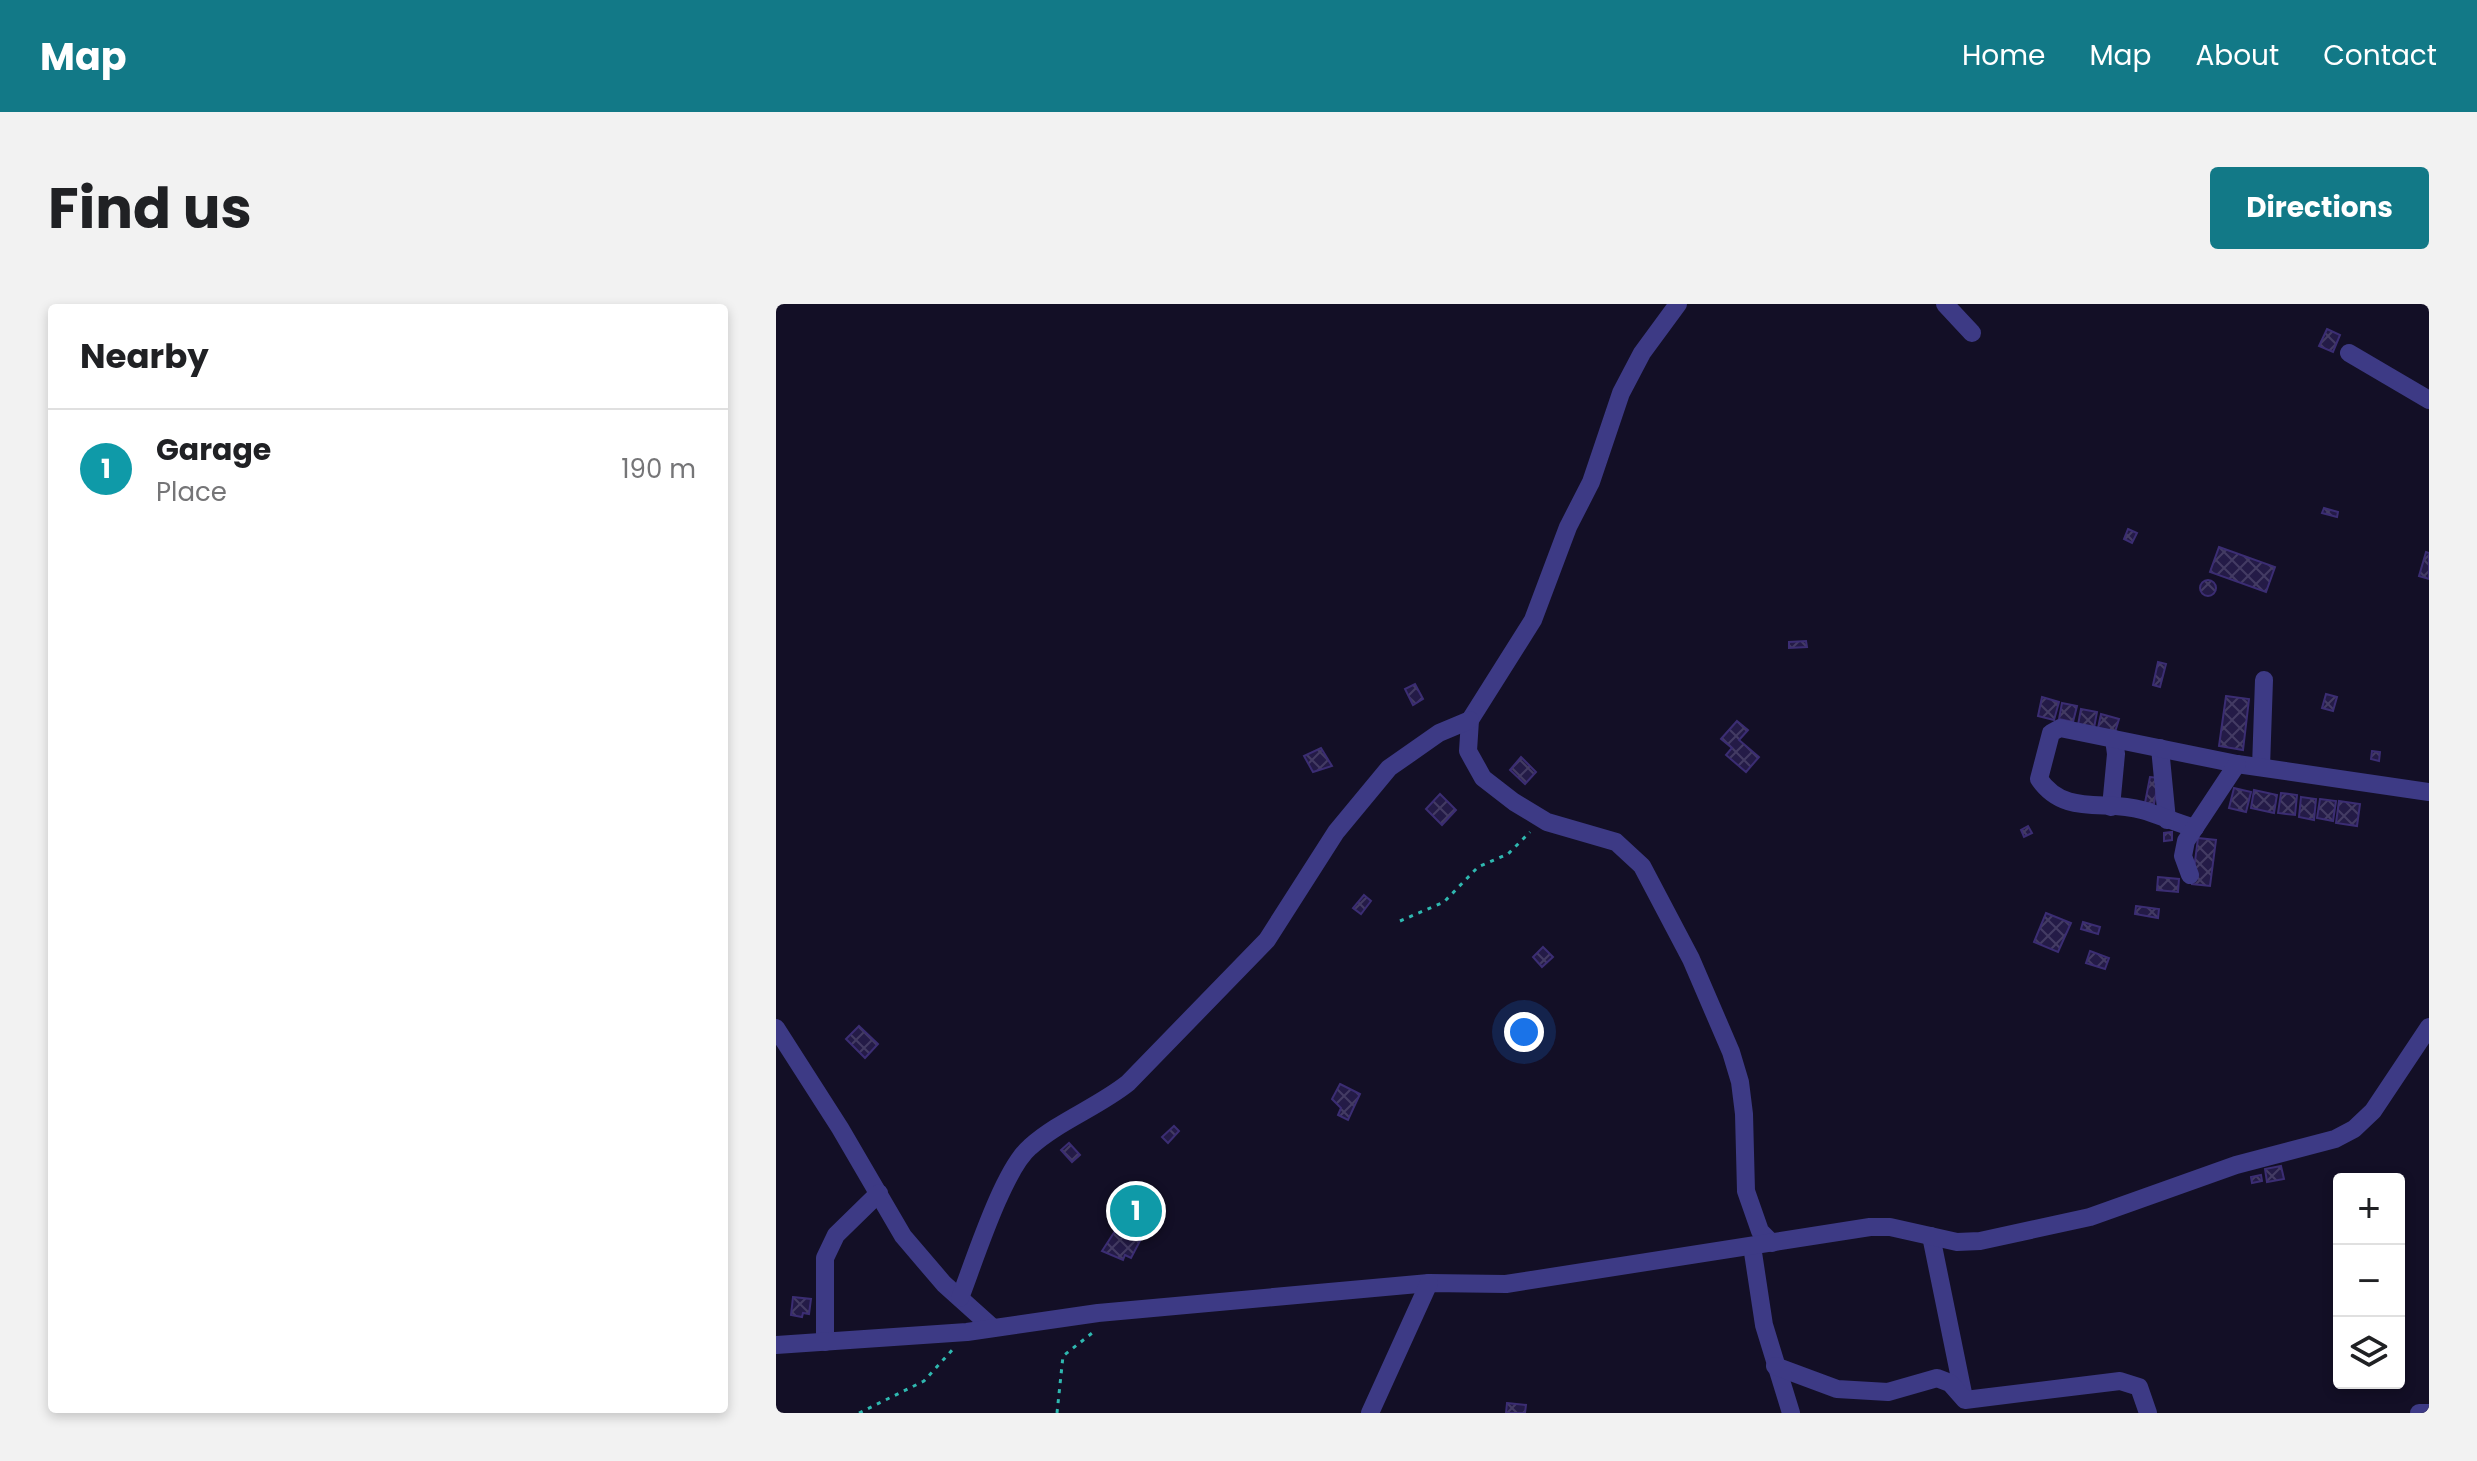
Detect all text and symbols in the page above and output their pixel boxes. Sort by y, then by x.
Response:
text: Map [40,30,127,83]
text: Home [1962,36,2045,75]
text: Map [2089,36,2151,75]
text: About [2195,36,2279,75]
text: Contact [2323,36,2437,75]
button: Directions [2210,167,2429,249]
text: Find us [48,169,252,248]
text: Nearby [80,332,209,380]
text: Garage [156,428,271,471]
text: 1 [101,451,111,487]
text: 190 m [621,451,696,487]
text: Place [156,474,227,510]
your location [1504,1012,1544,1052]
map controls [2333,1173,2405,1389]
button: + [2333,1173,2405,1245]
pin: 1 [1110,1181,1162,1241]
button: − [2333,1245,2405,1317]
button: layers [2333,1317,2405,1389]

